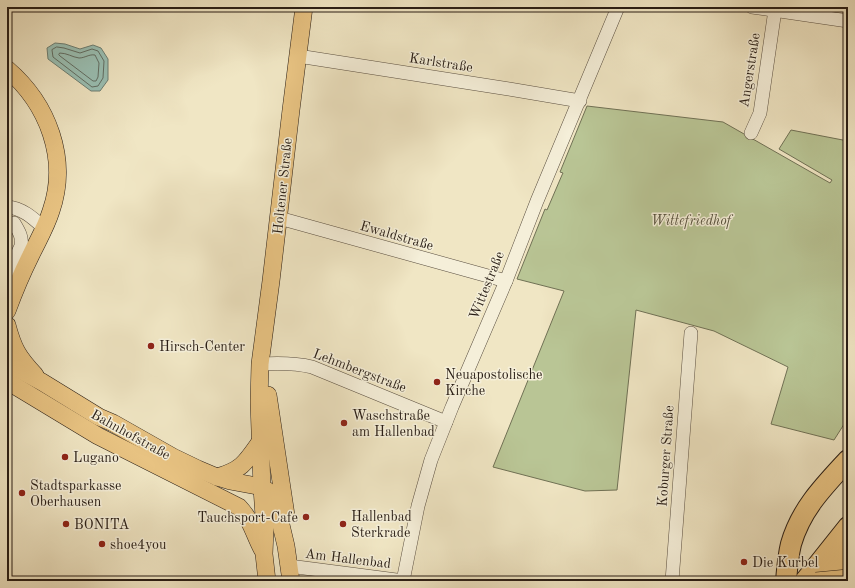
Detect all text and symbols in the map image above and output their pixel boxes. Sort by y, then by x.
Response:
street label: Angerstraße [737,32,763,109]
street label: Karlstraße [408,51,474,75]
street label: Holtener Straße [271,137,295,235]
park label: Wittefriedhof [651,214,734,229]
street label: Ewaldstraße [358,219,435,253]
street label: Wittestraße [467,249,507,321]
place label: Hirsch-Center [159,340,245,354]
marker: Hirsch-Center [146,341,156,351]
street label: Lehmbergstraße [311,347,408,395]
place label: Neuapostolische Kirche [445,368,543,398]
marker: Neuapostolische Kirche [432,377,442,387]
street label: Koburger Straße [655,405,677,507]
street label: Bahnhofstraße [88,407,173,462]
place label: Waschstraße am Hallenbad [352,409,435,439]
marker: Waschstraße am Hallenbad [339,418,349,428]
place label: Lugano [73,451,119,465]
marker: Lugano [60,452,70,462]
place label: Stadtsparkasse Oberhausen [30,479,121,509]
marker: Stadtsparkasse Oberhausen [17,488,27,498]
place label: Hallenbad Sterkrade [351,510,412,540]
place label: Tauchsport-Cafe [197,511,298,525]
marker: Tauchsport-Cafe [301,512,311,522]
place label: BONITA [74,518,130,532]
marker: BONITA [61,519,71,529]
marker: Hallenbad Sterkrade [338,519,348,529]
place label: shoe4you [110,538,167,552]
marker: shoe4you [97,539,107,549]
street label: Am Hallenbad [304,547,392,571]
place label: Die Kurbel [752,556,818,570]
marker: Die Kurbel [739,557,749,567]

